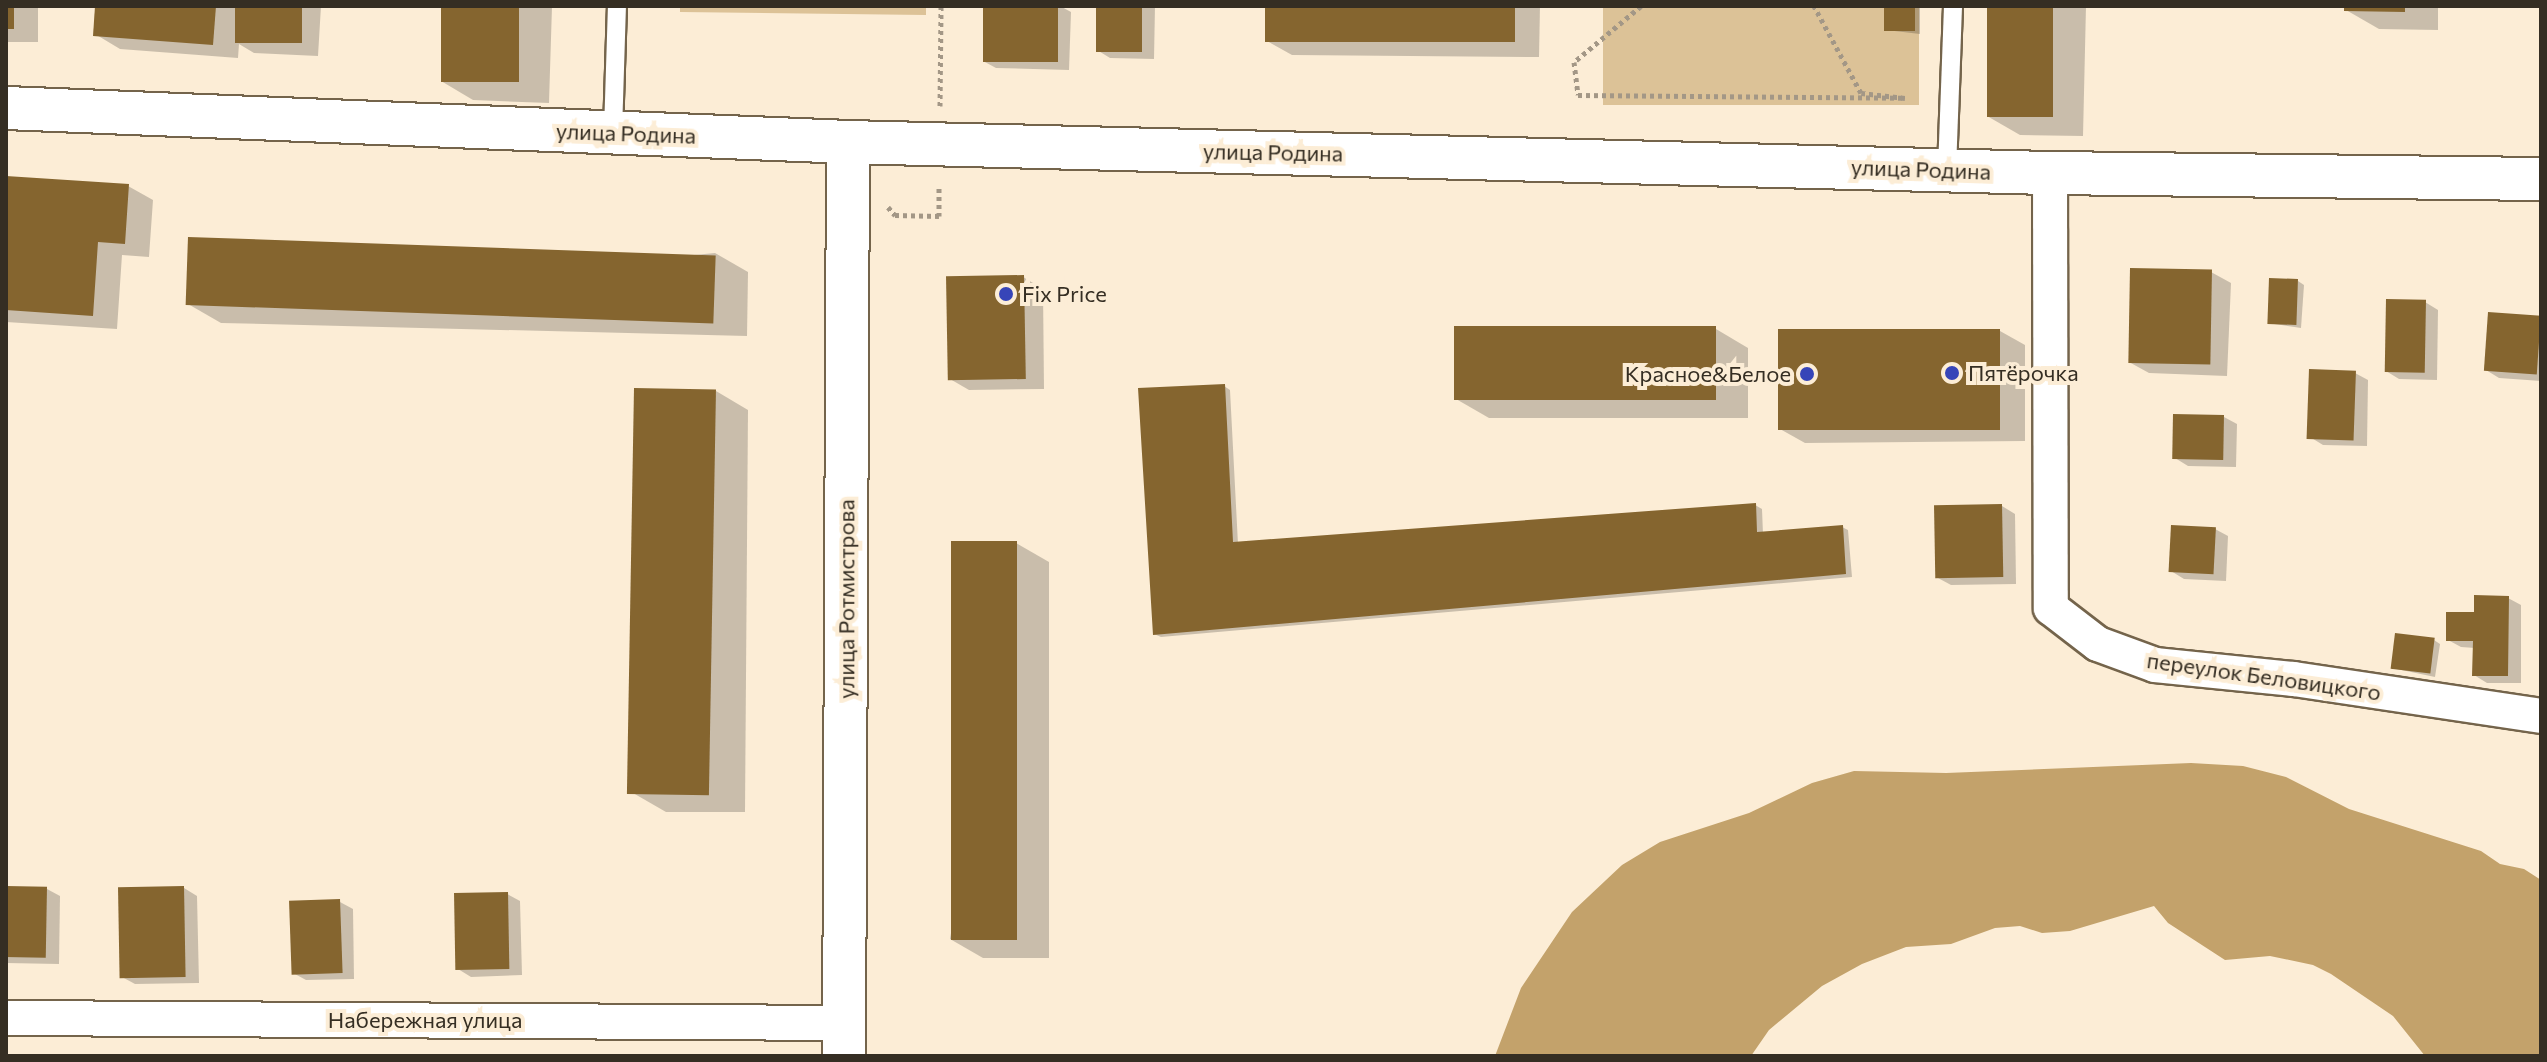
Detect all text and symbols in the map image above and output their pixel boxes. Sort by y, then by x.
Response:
street label: улица Родина [555,117,697,149]
street label: улица Родина [1203,138,1343,166]
street label: улица Родина [1850,153,1992,185]
place label: Fix Price [1022,281,1107,307]
marker: Fix Price [997,285,1015,303]
place label: Пятёрочка [1968,360,2079,386]
place label: Красное&Белое [1625,361,1791,387]
marker: Пятёрочка [1943,364,1961,382]
marker: Красное&Белое [1798,365,1816,383]
street label: улица Ротмистрова [833,499,859,699]
street label: переулок Беловицкого [2145,646,2383,706]
street label: Набережная улица [328,1007,522,1033]

